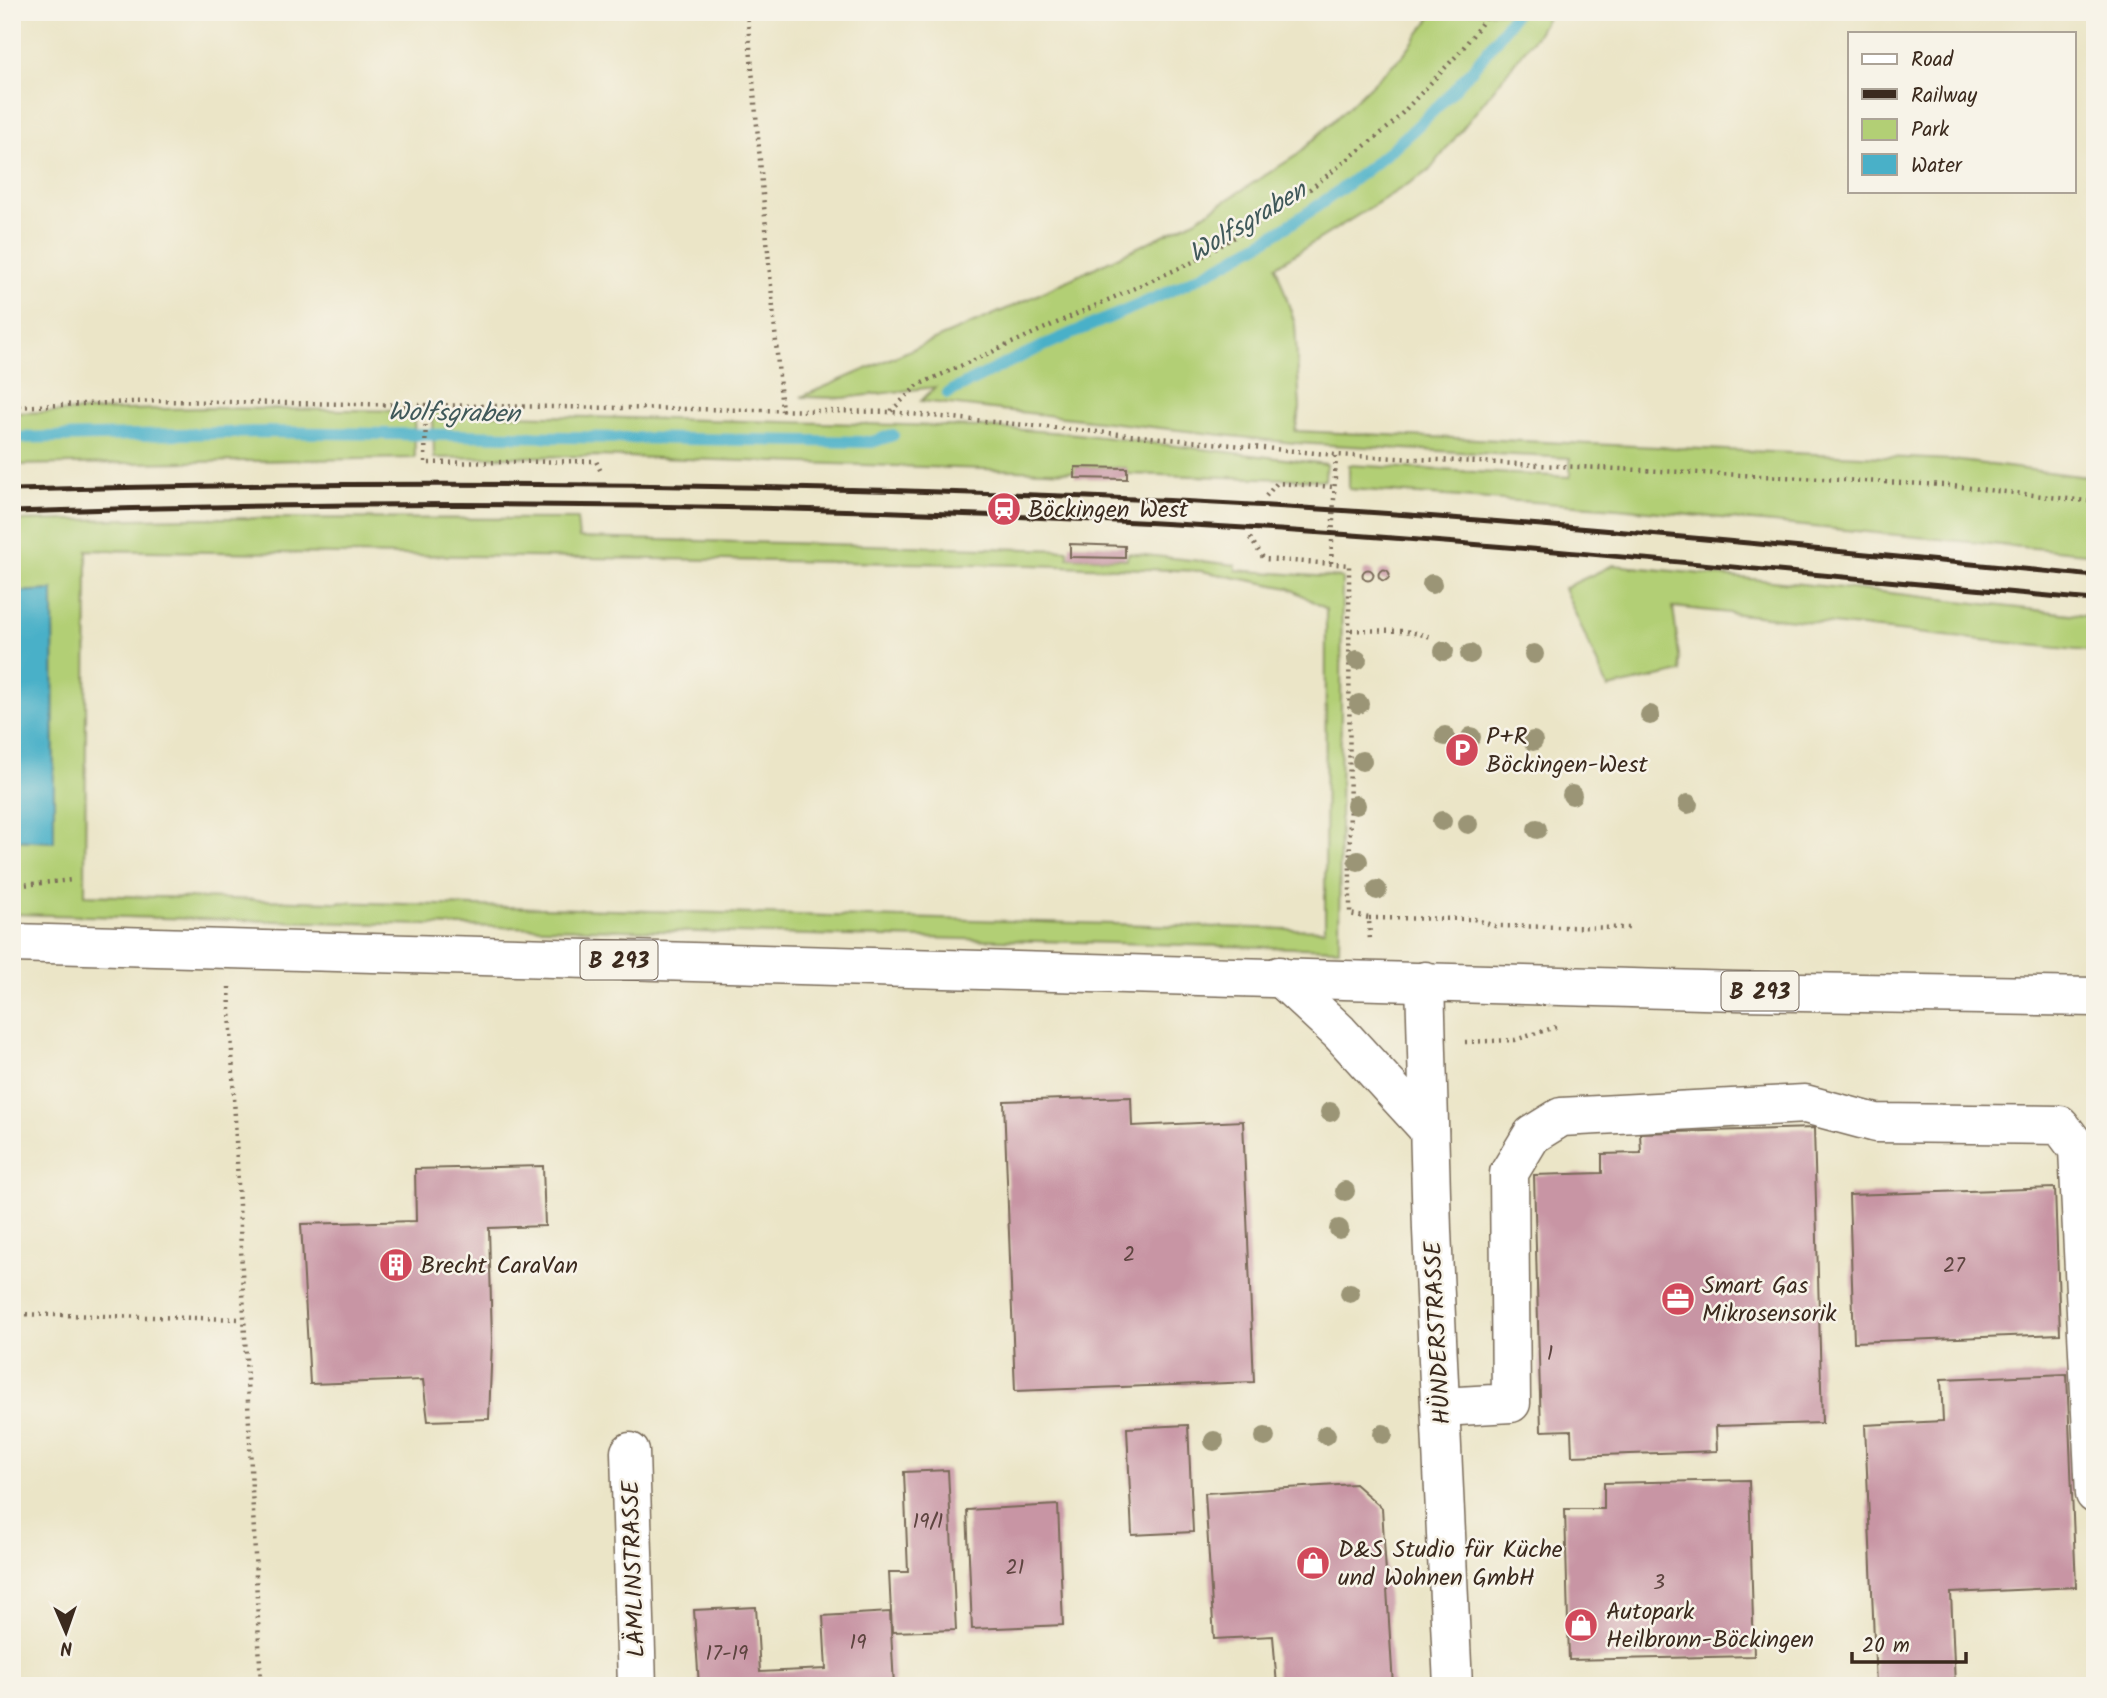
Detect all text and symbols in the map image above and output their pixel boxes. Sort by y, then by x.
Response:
legend [1848,32,2076,192]
text: Road [1911,44,1954,77]
text: Railway [1911,80,1977,113]
text: Park [1911,114,1949,147]
text: Water [1911,150,1963,183]
water label: Wolfsgraben [1181,170,1317,275]
water label: Wolfsgraben [388,392,522,436]
station icon: Böckingen West [985,490,1023,528]
place label: Böckingen West [1028,491,1189,530]
place label: P+R Böckingen-West [1486,718,1648,785]
parking icon: P+R Böckingen-West [1443,731,1481,769]
road number: B 293 [580,940,658,979]
road number: B 293 [1722,972,1798,1010]
house number: 2 [1123,1239,1135,1272]
street label: HÜNDERSTRASSE [1414,1239,1463,1426]
building icon: Brecht CaraVan [377,1246,415,1284]
place label: Brecht CaraVan [420,1247,578,1286]
house number: 27 [1943,1250,1966,1283]
place label: Smart Gas Mikrosensorik [1702,1267,1837,1334]
office icon: Smart Gas Mikrosensorik [1659,1280,1697,1318]
house number: 1 [1547,1338,1553,1371]
street label: LÄMLINSTRASSE [612,1479,657,1658]
house number: 19/1 [913,1506,943,1539]
place label: D&S Studio für Küche und Wohnen GmbH [1338,1531,1563,1598]
shop icon: D&S Studio für Küche und Wohnen GmbH [1294,1544,1332,1582]
house number: 21 [1006,1552,1024,1585]
house number: 3 [1653,1567,1665,1600]
place label: Autopark Heilbronn-Böckingen [1606,1593,1814,1660]
north arrow [32,1596,102,1666]
shop icon: Autopark Heilbronn-Böckingen [1562,1606,1600,1644]
scale bar [1852,1621,1965,1665]
house number: 19 [850,1627,866,1660]
text: 20 m [1862,1630,1910,1663]
text: N [60,1632,73,1662]
house number: 17-19 [706,1638,748,1671]

